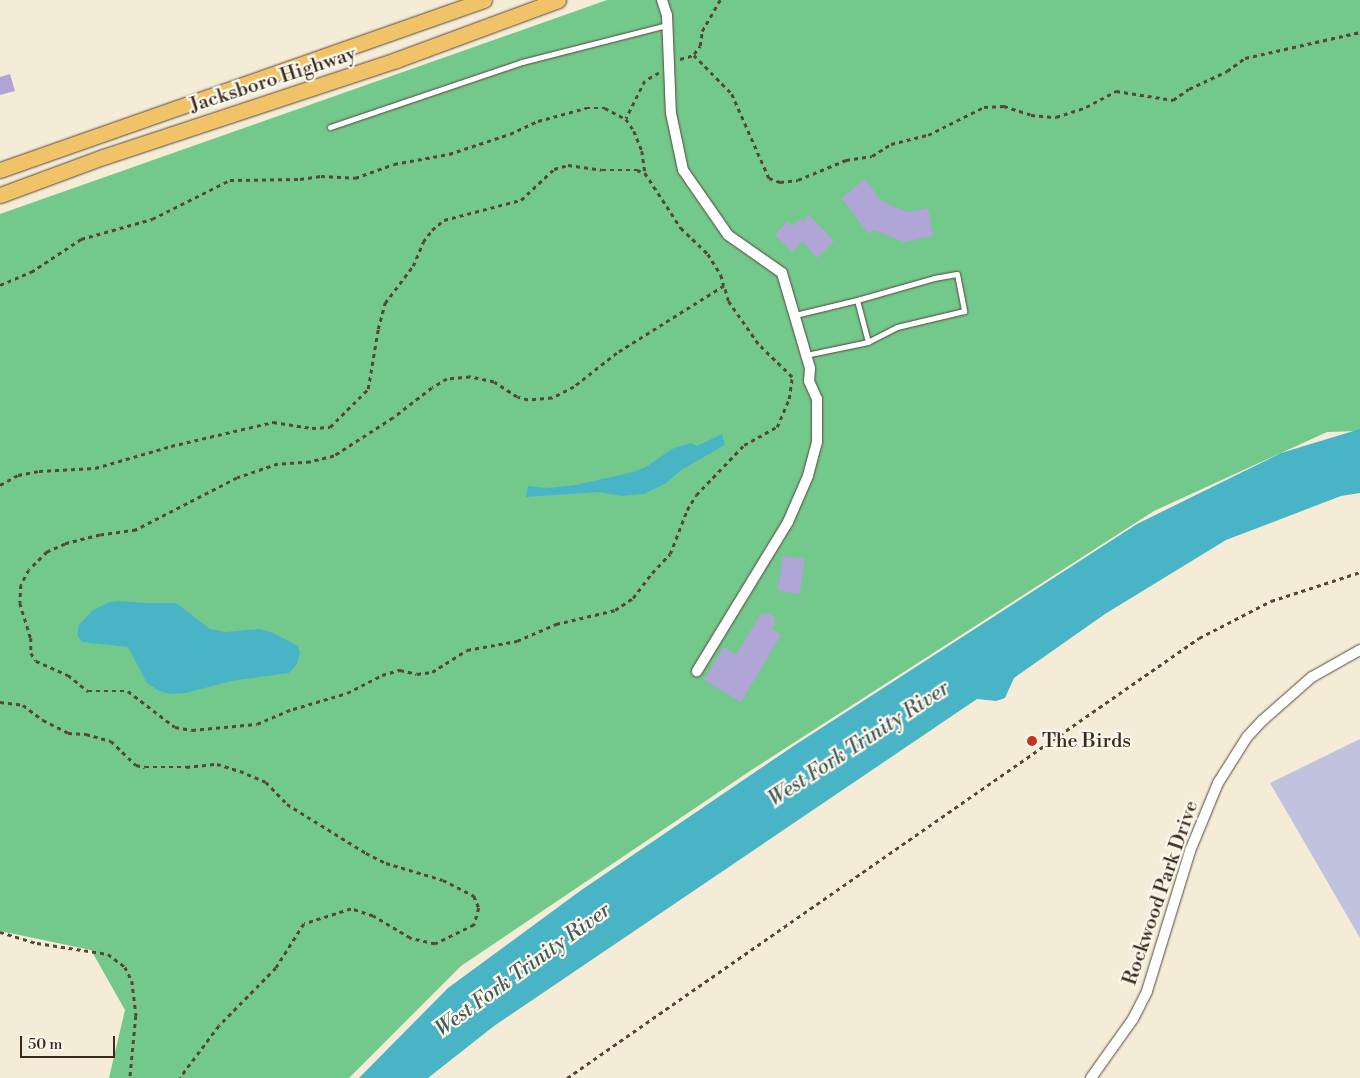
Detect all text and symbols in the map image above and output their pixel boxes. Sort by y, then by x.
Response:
street label: Jacksboro Highway [187,42,359,118]
water label: West Fork Trinity River [764,676,954,812]
place label: The Birds [1042,729,1131,753]
marker: The Birds [1026,735,1038,747]
street label: Rockwood Park Drive [1118,798,1204,988]
water label: West Fork Trinity River [430,898,616,1042]
scale bar [22,1026,118,1058]
text: 50 m [28,1035,62,1054]

